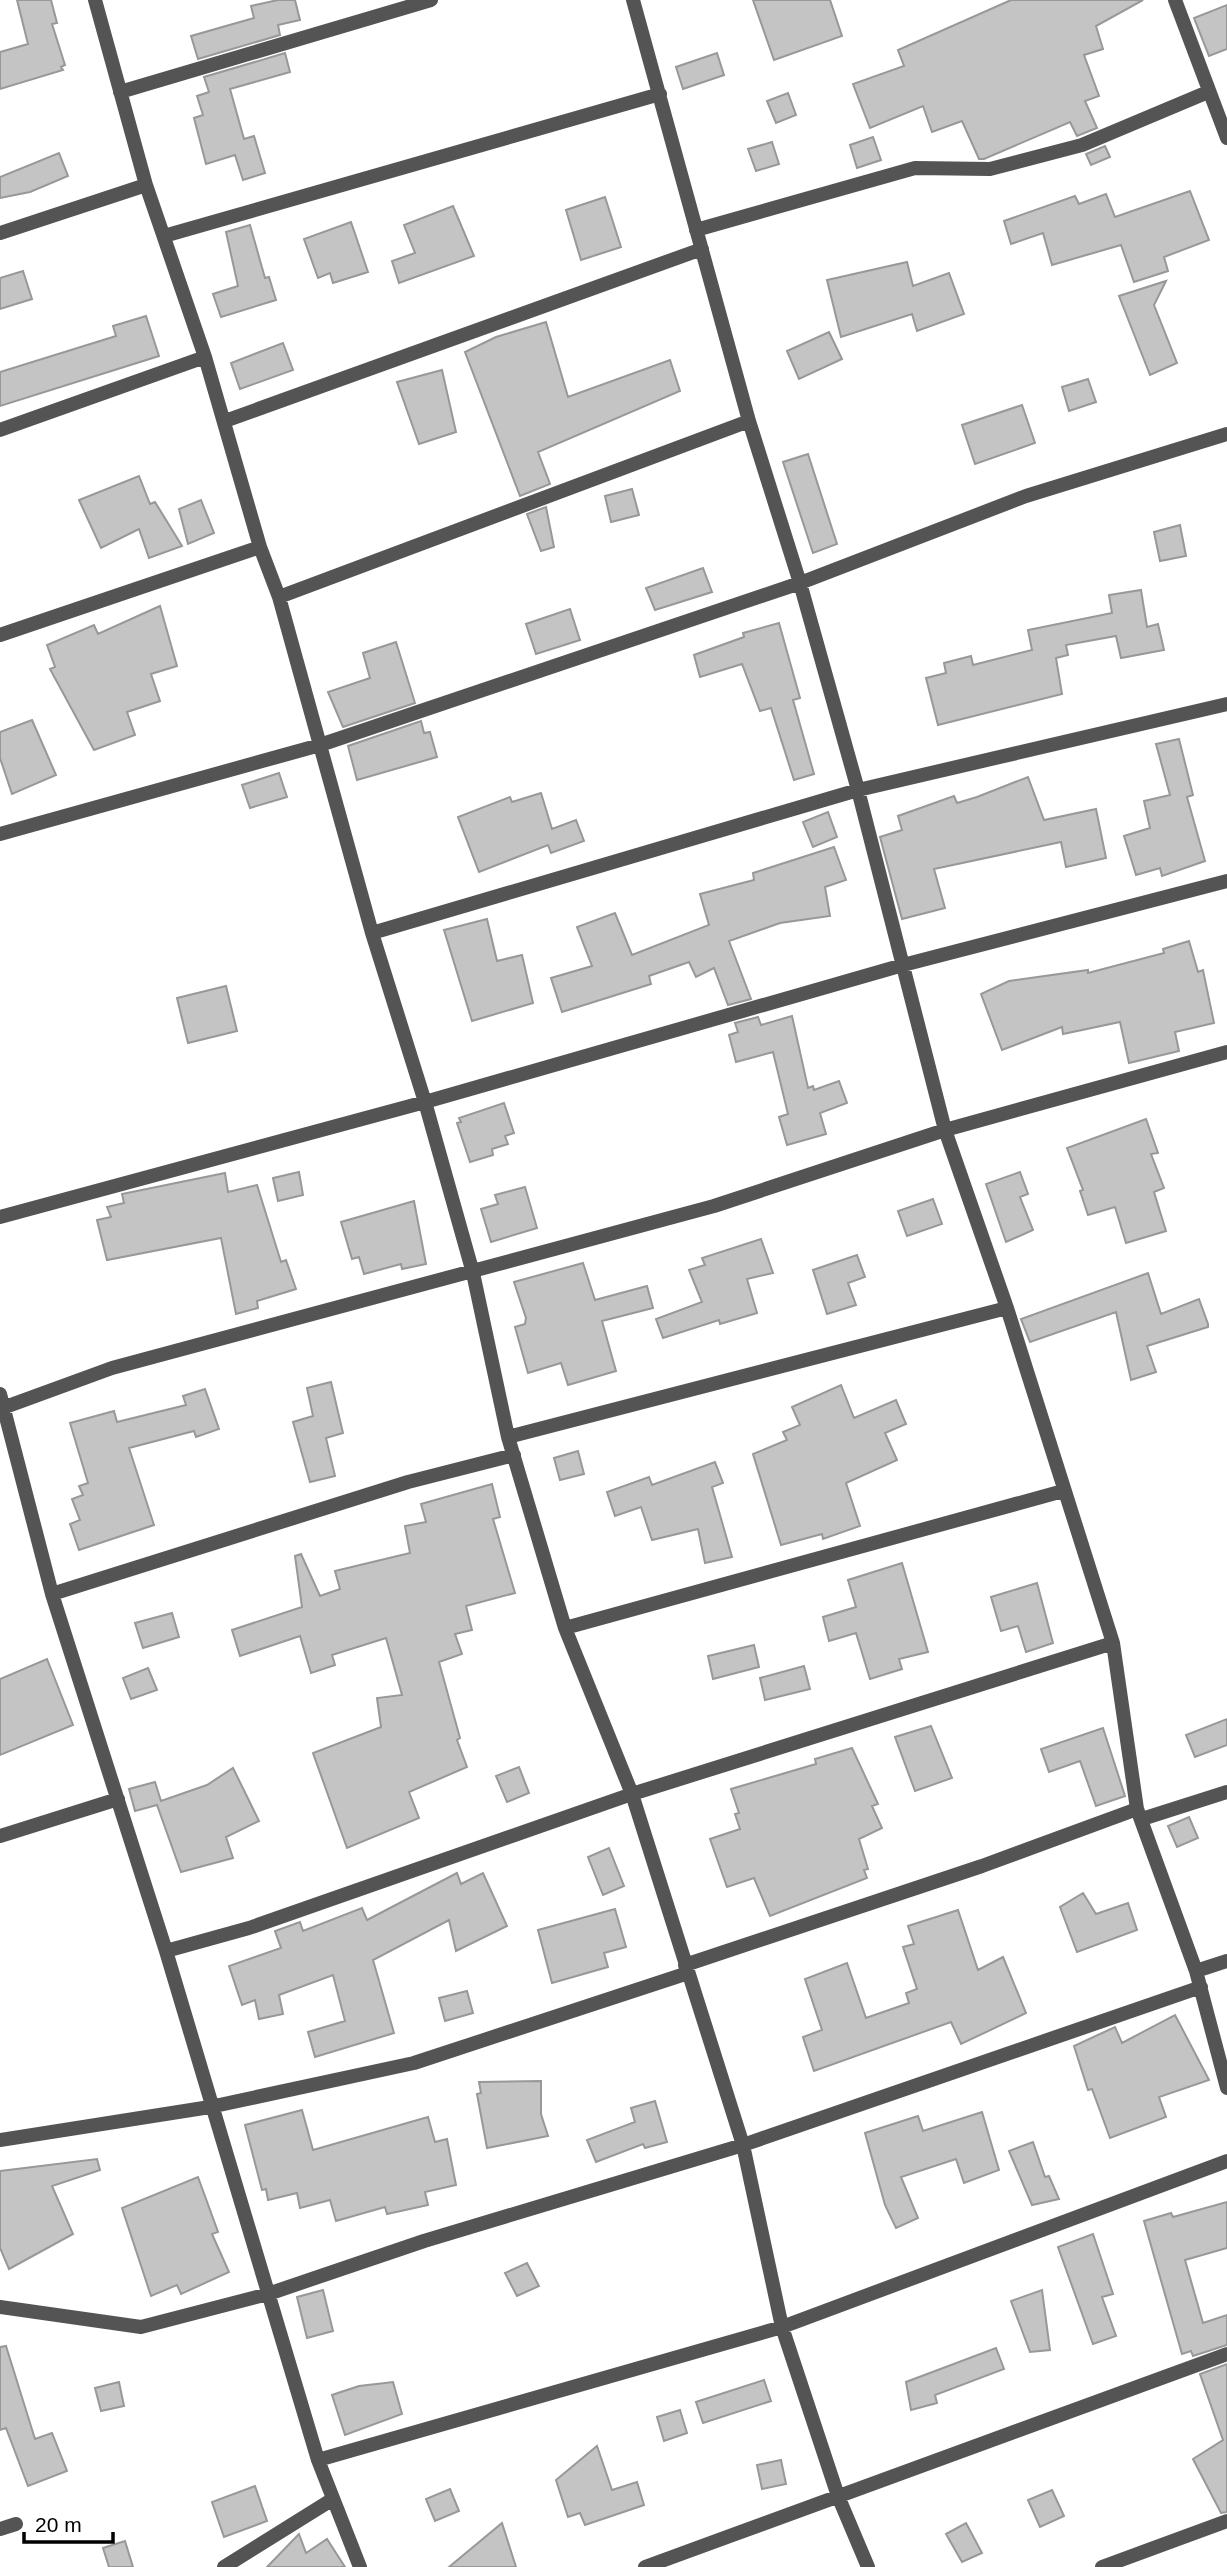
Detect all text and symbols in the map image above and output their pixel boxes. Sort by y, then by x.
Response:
scale bar [24,2500,114,2544]
text: 20 m [35,2513,82,2536]

